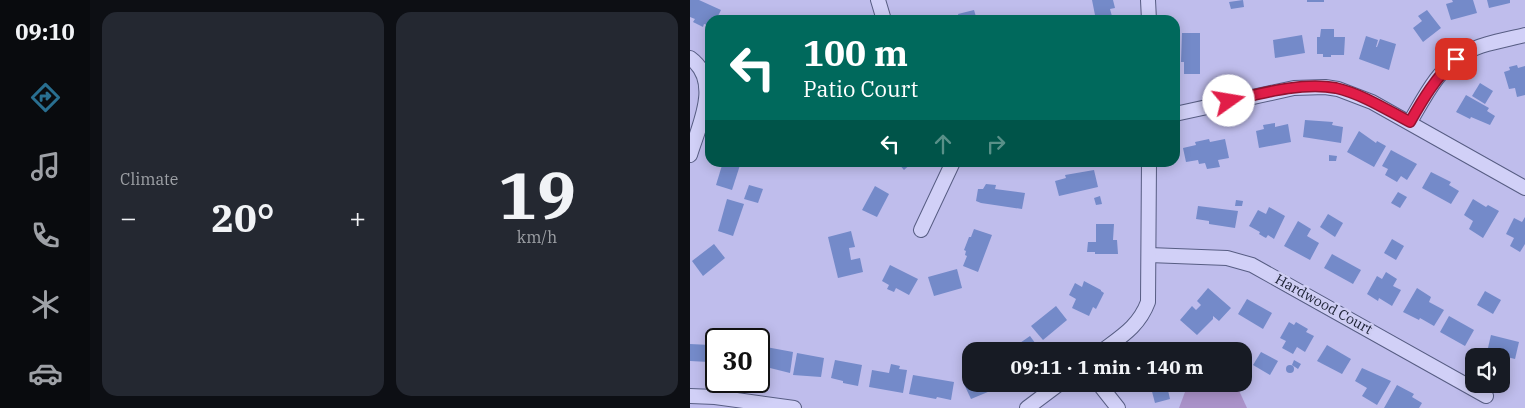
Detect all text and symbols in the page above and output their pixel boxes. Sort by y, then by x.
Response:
text: 09:10 [15,17,75,46]
text: 100 m [803,30,908,76]
icon: left [720,35,785,100]
pin [1435,38,1477,80]
icon: arrive [1442,45,1470,73]
text: Patio Court [803,74,918,103]
position arrow [1202,74,1254,126]
icon: directions [28,80,63,115]
icon: left [876,130,904,158]
icon: ahead [929,130,957,158]
icon: right [982,130,1010,158]
icon: music [28,149,63,184]
text: 19 [498,152,576,237]
text: Climate [120,169,178,189]
text: 20° [211,193,275,242]
text: − [120,199,137,236]
text: + [349,199,366,236]
icon: phone [28,218,63,253]
text: km/h [517,227,557,247]
street label: Hardwood Court [1272,270,1376,338]
icon: climate [28,287,63,322]
speed limit sign: 30 [705,328,770,393]
map controls [1465,348,1510,393]
button: sound [1465,348,1510,393]
text: 09:11 · 1 min · 140 m [1011,355,1203,379]
icon: car [28,356,63,391]

